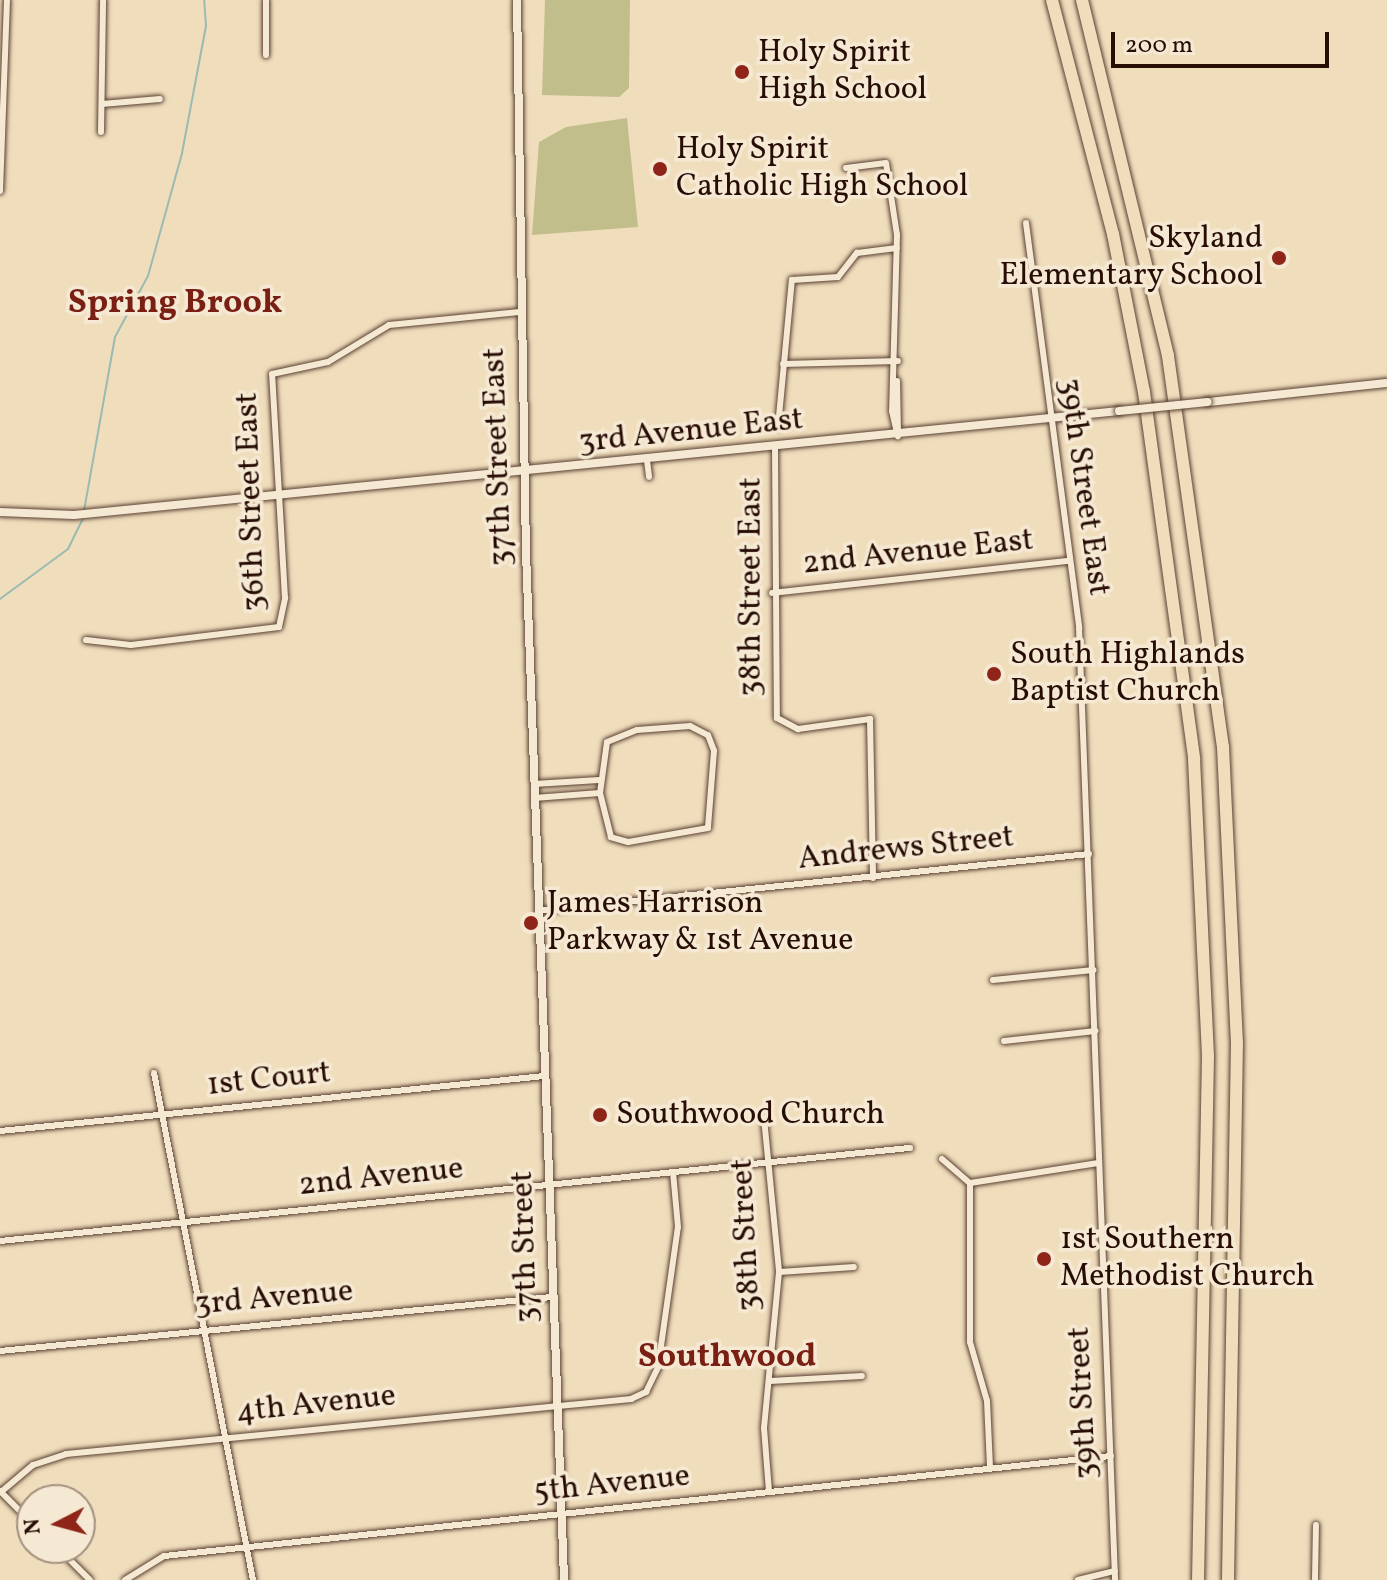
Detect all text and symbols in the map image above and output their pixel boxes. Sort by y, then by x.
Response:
scale bar [1115,16,1333,66]
text: 200 m [1125,29,1193,63]
place label: Holy Spirit High School [758,35,927,110]
marker: Holy Spirit High School [733,63,751,81]
place label: Holy Spirit Catholic High School [676,132,968,207]
marker: Holy Spirit Catholic High School [651,160,669,178]
place label: Skyland Elementary School [999,221,1263,296]
marker: Skyland Elementary School [1270,249,1288,267]
district label: Spring Brook [68,284,282,324]
street label: 37th Street East [476,347,522,567]
street label: 39th Street East [1049,376,1117,598]
street label: 36th Street East [229,392,275,612]
street label: 3rd Avenue East [577,401,805,463]
street label: 38th Street East [733,477,771,697]
street label: 2nd Avenue East [801,522,1035,584]
place label: South Highlands Baptist Church [1010,637,1245,712]
marker: South Highlands Baptist Church [985,665,1003,683]
street label: Andrews Street [796,819,1016,879]
place label: James Harrison Parkway & 1st Avenue [547,886,854,961]
marker: James Harrison Parkway & 1st Avenue [522,914,540,932]
street label: 1st Court [205,1054,333,1106]
place label: Southwood Church [616,1096,885,1134]
marker: Southwood Church [591,1106,609,1124]
street label: 2nd Avenue [297,1150,465,1206]
street label: 38th Street [724,1157,770,1313]
street label: 37th Street [504,1170,548,1324]
place label: 1st Southern Methodist Church [1060,1222,1315,1297]
marker: 1st Southern Methodist Church [1035,1250,1053,1268]
street label: 3rd Avenue [193,1273,355,1325]
street label: 39th Street [1061,1326,1107,1480]
district label: Southwood [638,1338,816,1378]
street label: 4th Avenue [234,1378,398,1432]
street label: 5th Avenue [532,1458,692,1512]
north arrow [16,1484,96,1564]
text: N [17,1517,50,1536]

